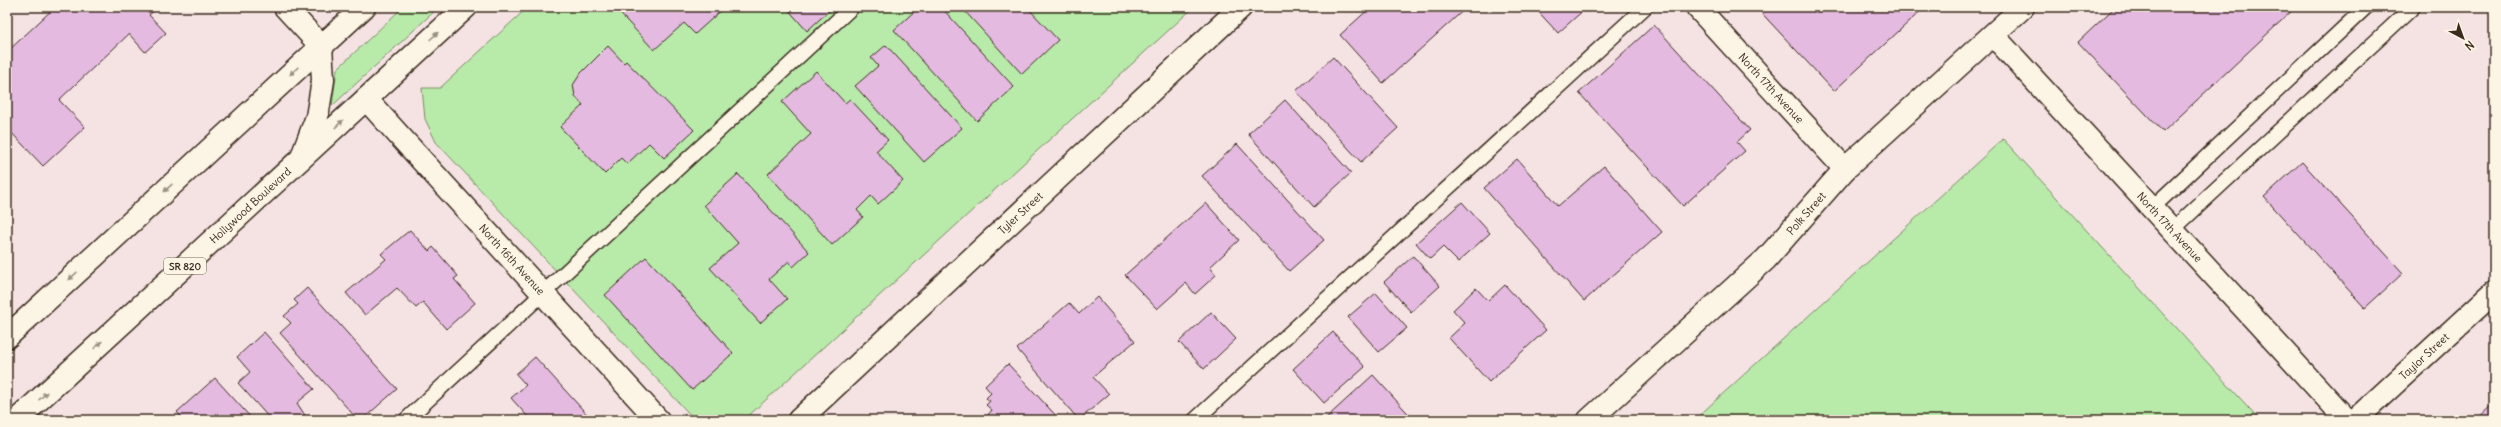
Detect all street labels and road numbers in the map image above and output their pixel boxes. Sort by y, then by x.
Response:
street label: North 17th Avenue [1736,50,1807,126]
street label: Hollywood Boulevard [207,164,294,246]
street label: Tyler Street [995,189,1046,237]
street label: Polk Street [1783,189,1829,238]
street label: North 17th Avenue [2134,189,2205,265]
street label: North 16th Avenue [476,221,548,298]
road number: SR 820 [164,258,206,274]
street label: Taylor Street [2396,330,2452,383]

